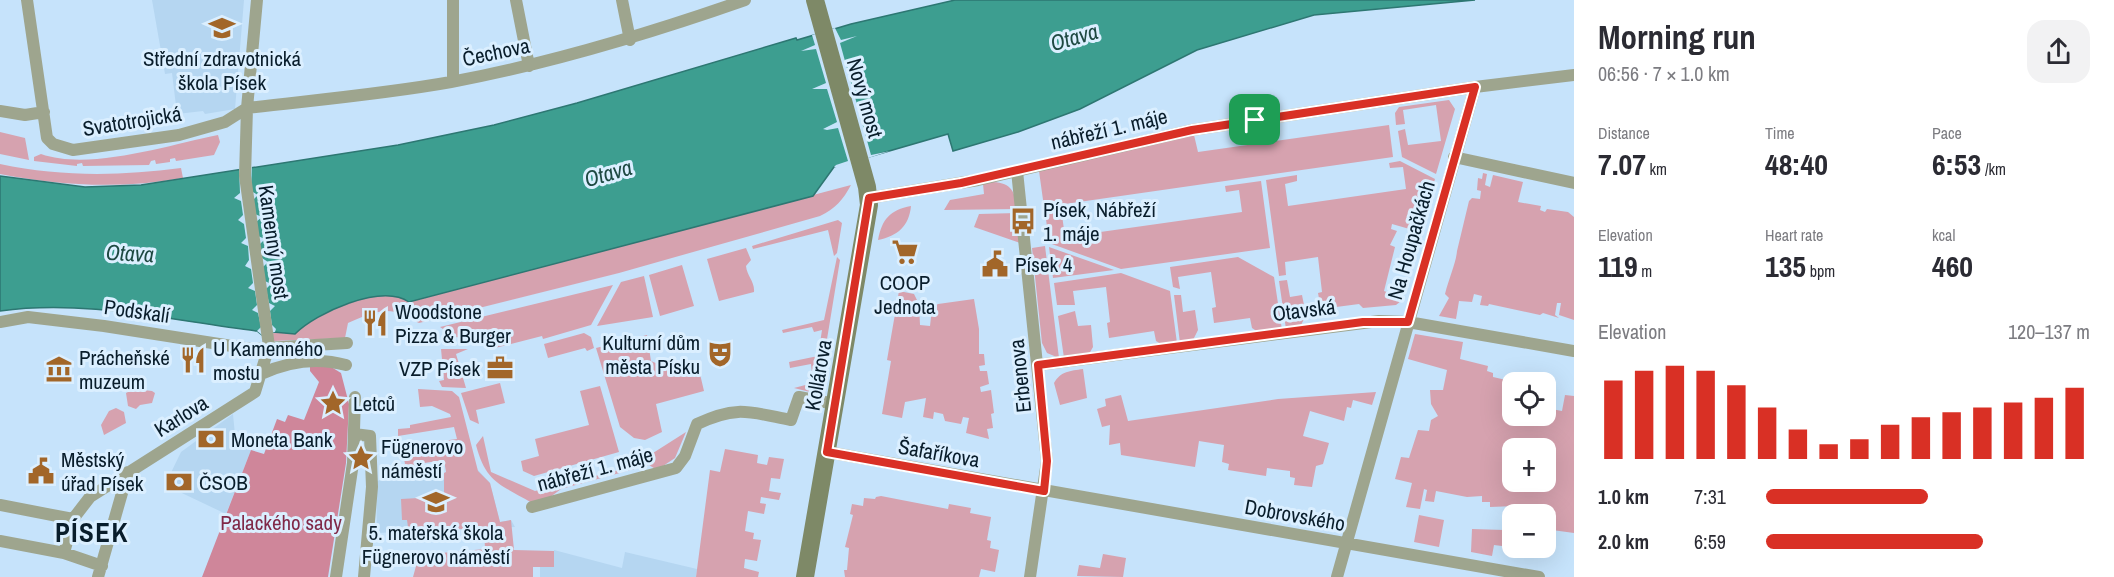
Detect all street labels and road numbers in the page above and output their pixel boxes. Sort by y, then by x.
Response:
street label: Čechova [460,31,533,73]
street label: Nový most [840,55,890,141]
street label: Svatotrojická [81,99,184,143]
street label: nábřeží 1. máje [1048,102,1170,156]
street label: Na Houpačkách [1380,177,1442,303]
street label: Kamenný most [252,183,296,301]
street label: Podskalí [102,292,172,330]
street label: Otavská [1271,292,1338,328]
street label: Kollárova [797,337,839,413]
street label: Erbenova [1002,337,1038,414]
street label: Karlova [149,388,214,444]
street label: Šafaříkova [896,432,982,474]
street label: nábřeží 1. máje [534,440,656,498]
street label: Dobrovského [1243,492,1347,538]

